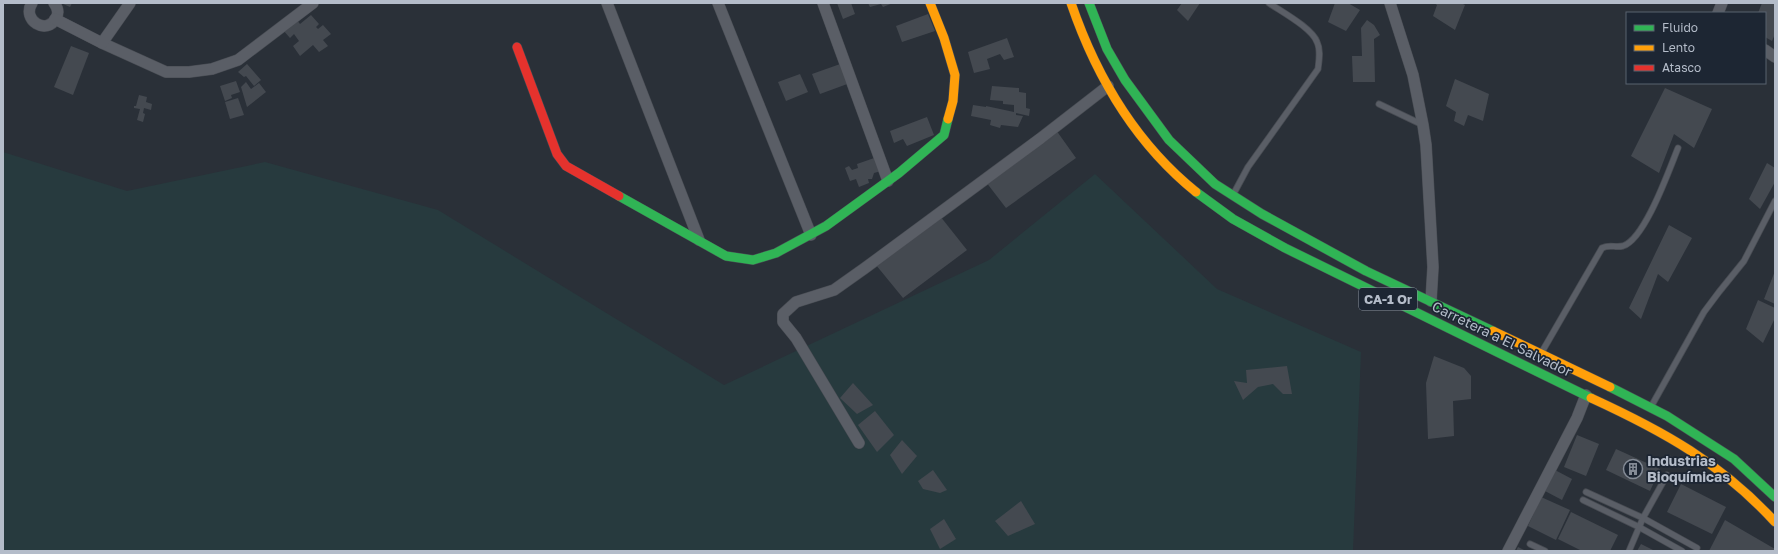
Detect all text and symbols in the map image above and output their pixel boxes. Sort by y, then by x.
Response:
legend [1626,12,1766,84]
text: Fluido [1662,20,1698,35]
text: Lento [1662,40,1695,55]
text: Atasco [1662,60,1701,75]
road number: CA-1 Or [1359,288,1417,310]
street label: Carretera a El Salvador [1429,297,1575,380]
place label: Industrias Bioquímicas [1647,452,1730,485]
building icon: Industrias Bioquímicas [1622,458,1644,480]

